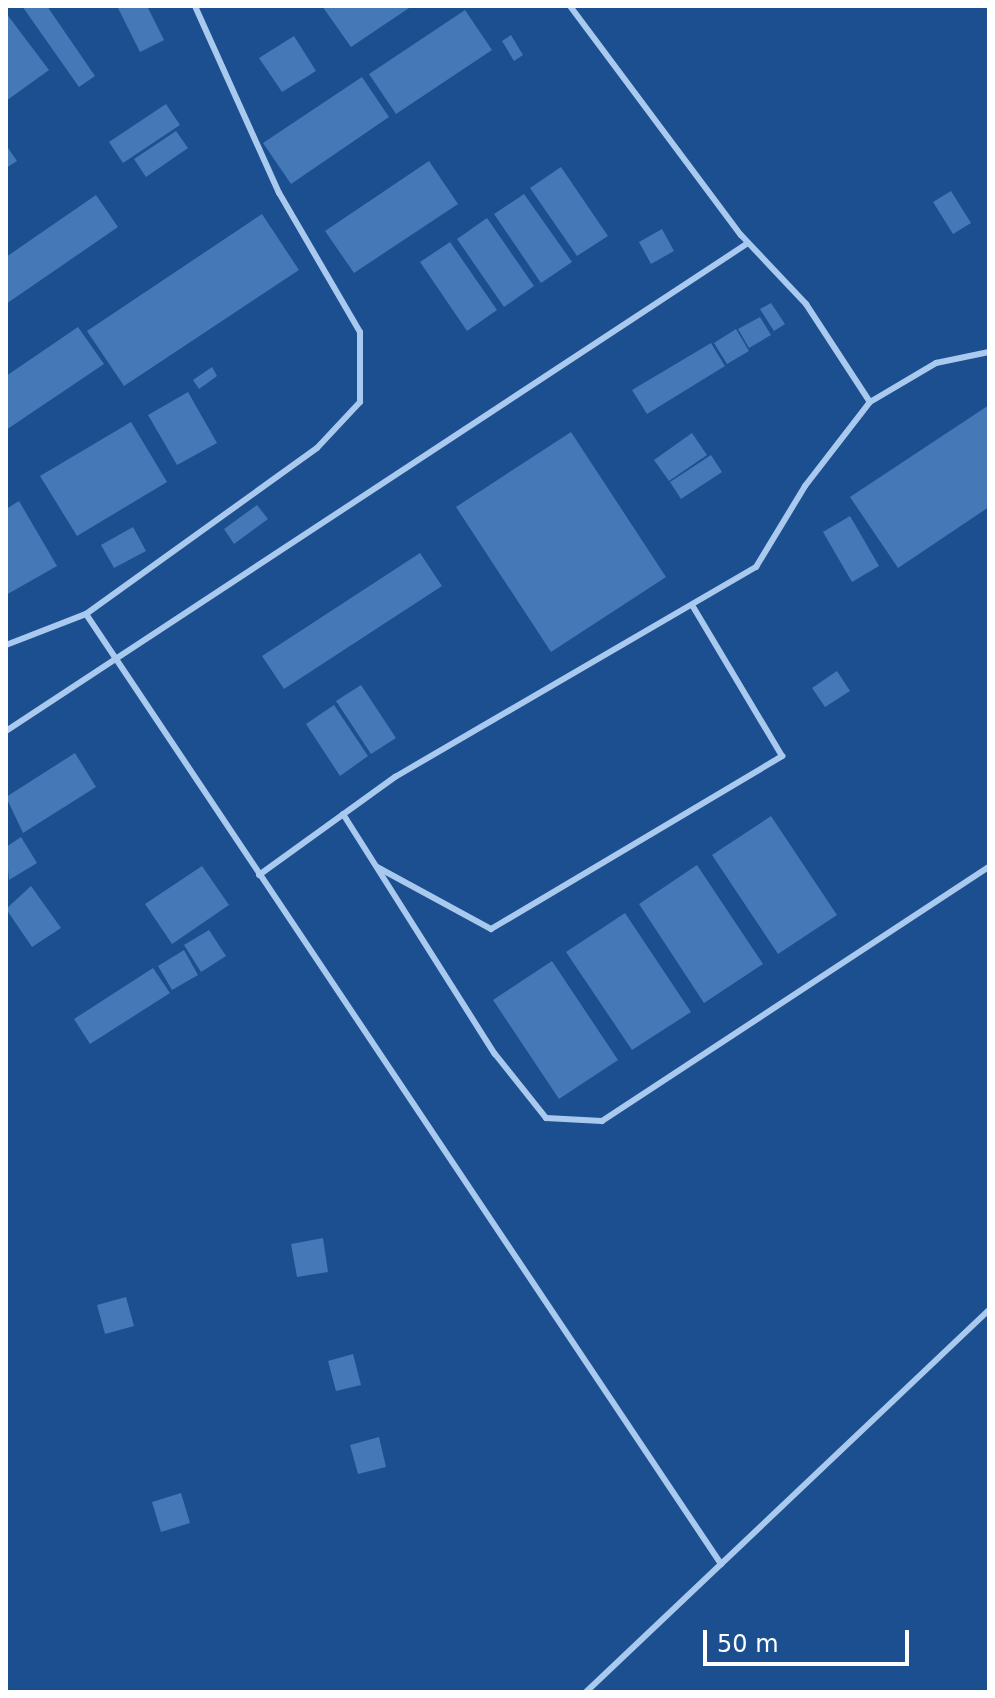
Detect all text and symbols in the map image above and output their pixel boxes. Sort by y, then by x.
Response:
scale bar [707,1614,913,1664]
text: 50 m [717,1630,779,1658]

